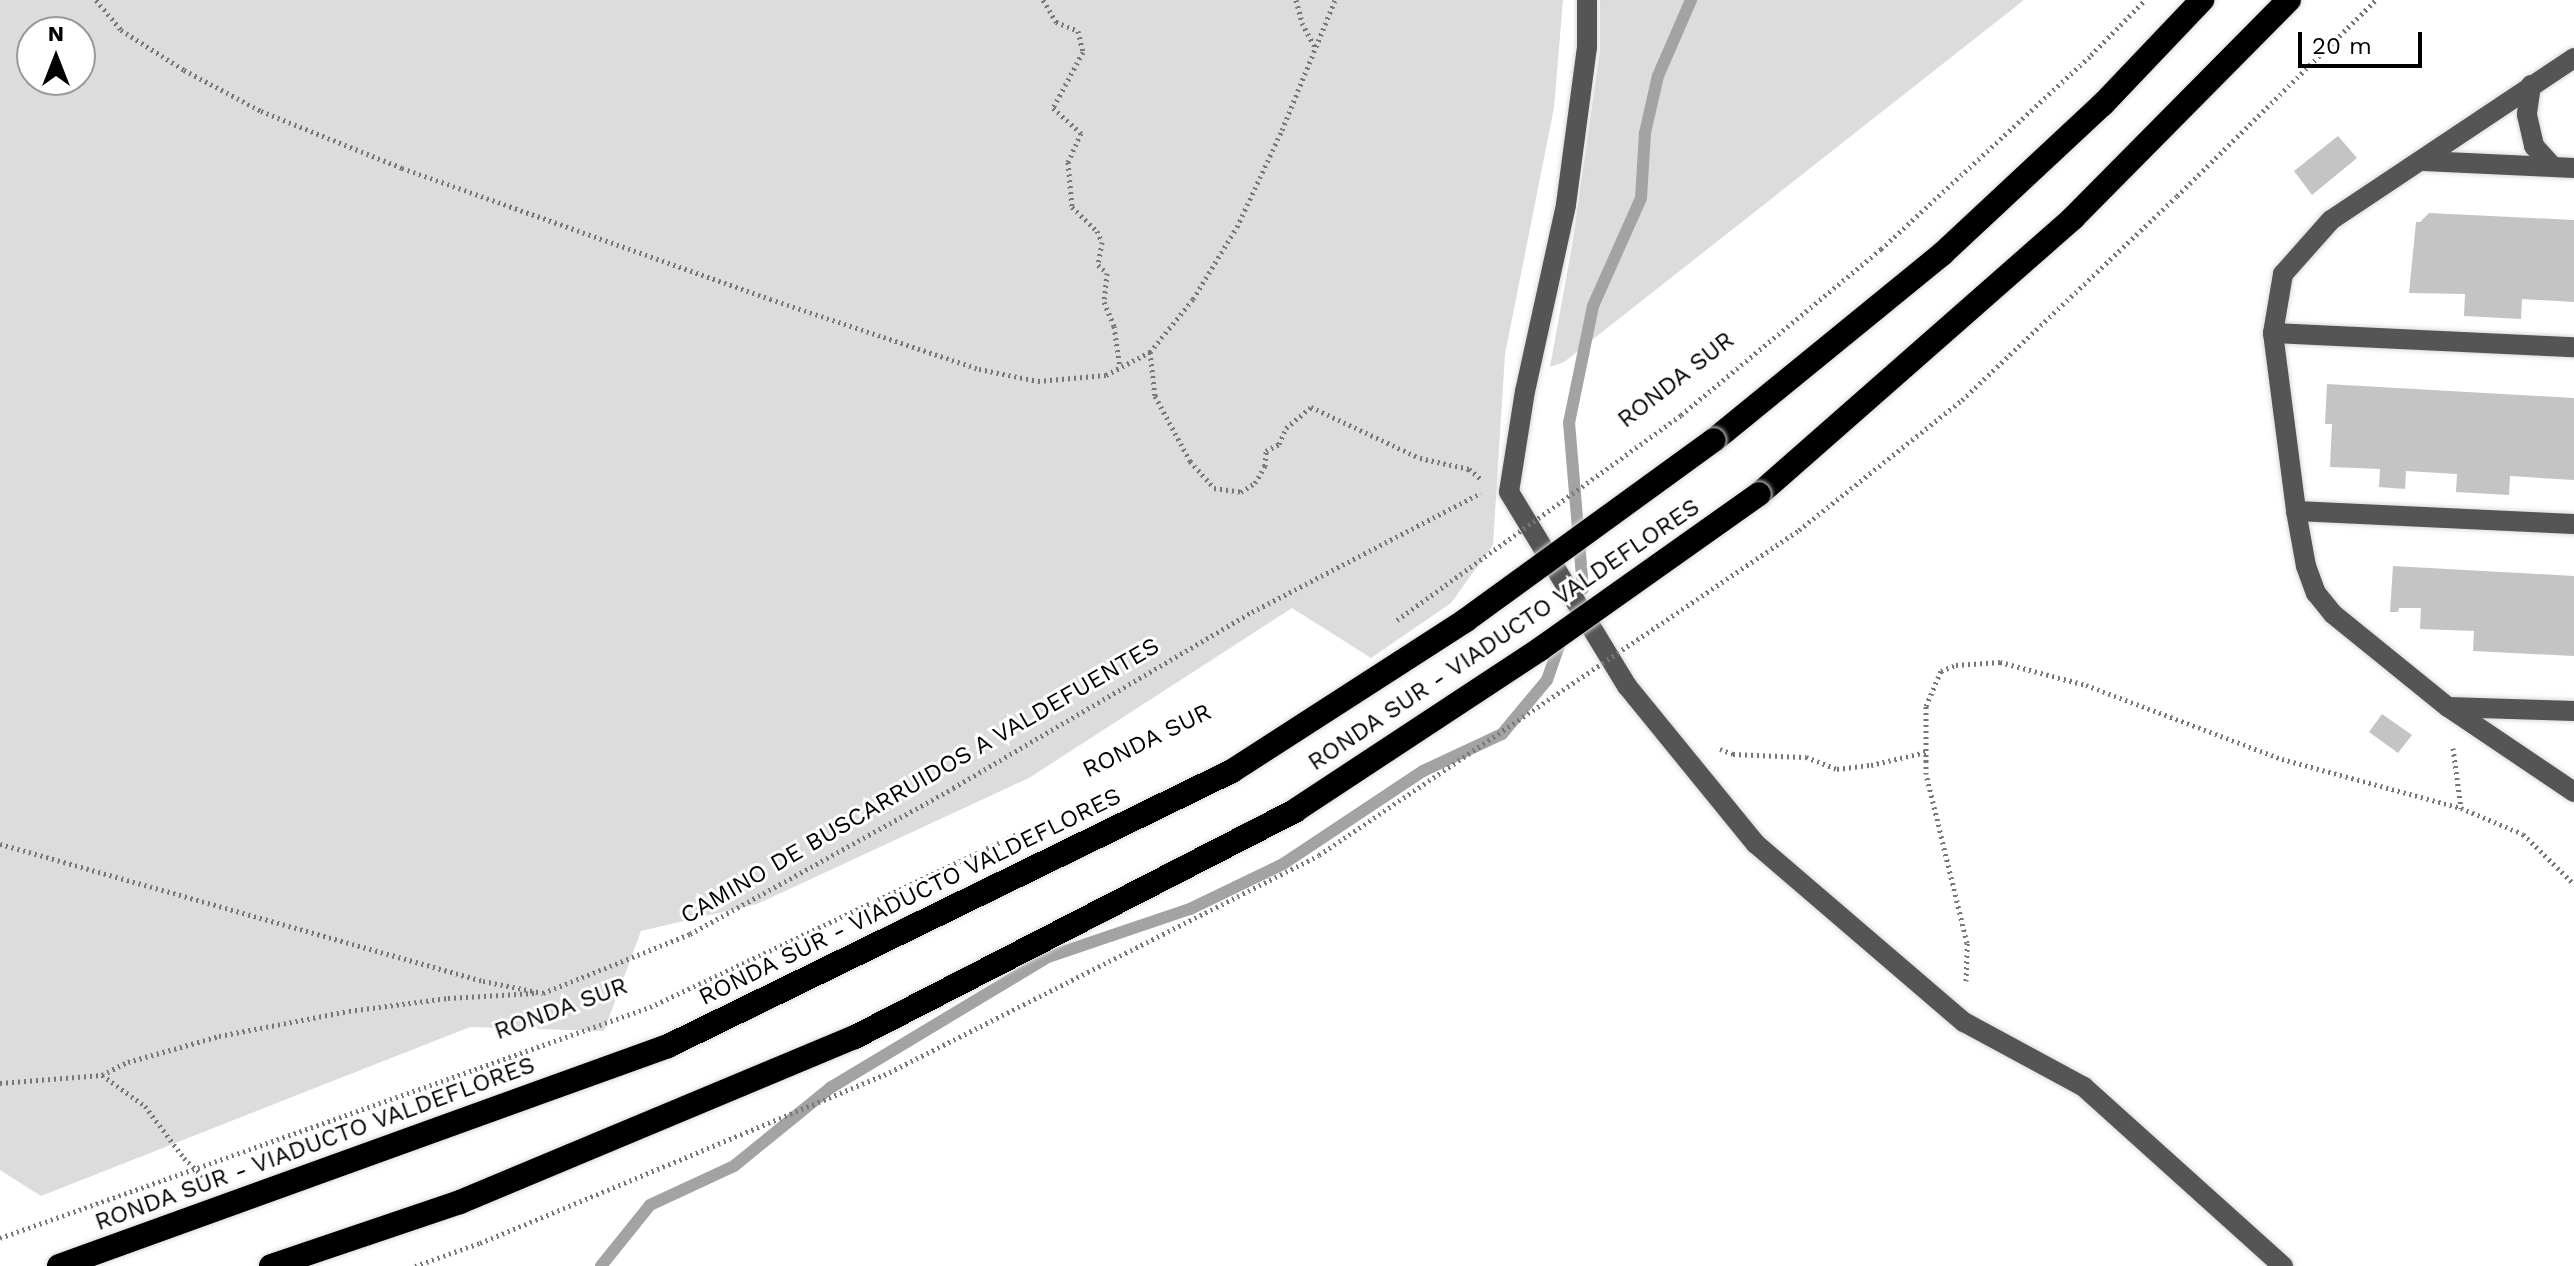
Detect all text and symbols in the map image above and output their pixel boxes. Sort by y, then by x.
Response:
north arrow [16,16,96,96]
scale bar [2302,16,2426,66]
text: N [48,21,64,46]
text: 20 m [2312,32,2372,60]
street label: RONDA SUR [1612,325,1740,435]
street label: RONDA SUR - VIADUCTO VALDEFLORES [1302,492,1706,778]
street label: CAMINO DE BUSCARRUIDOS A VALDEFUENTES [674,631,1166,931]
street label: RONDA SUR [1078,697,1216,785]
street label: RONDA SUR - VIADUCTO VALDEFLORES [693,781,1127,1013]
street label: RONDA SUR [490,971,632,1047]
street label: RONDA SUR - VIADUCTO VALDEFLORES [90,1050,540,1238]

